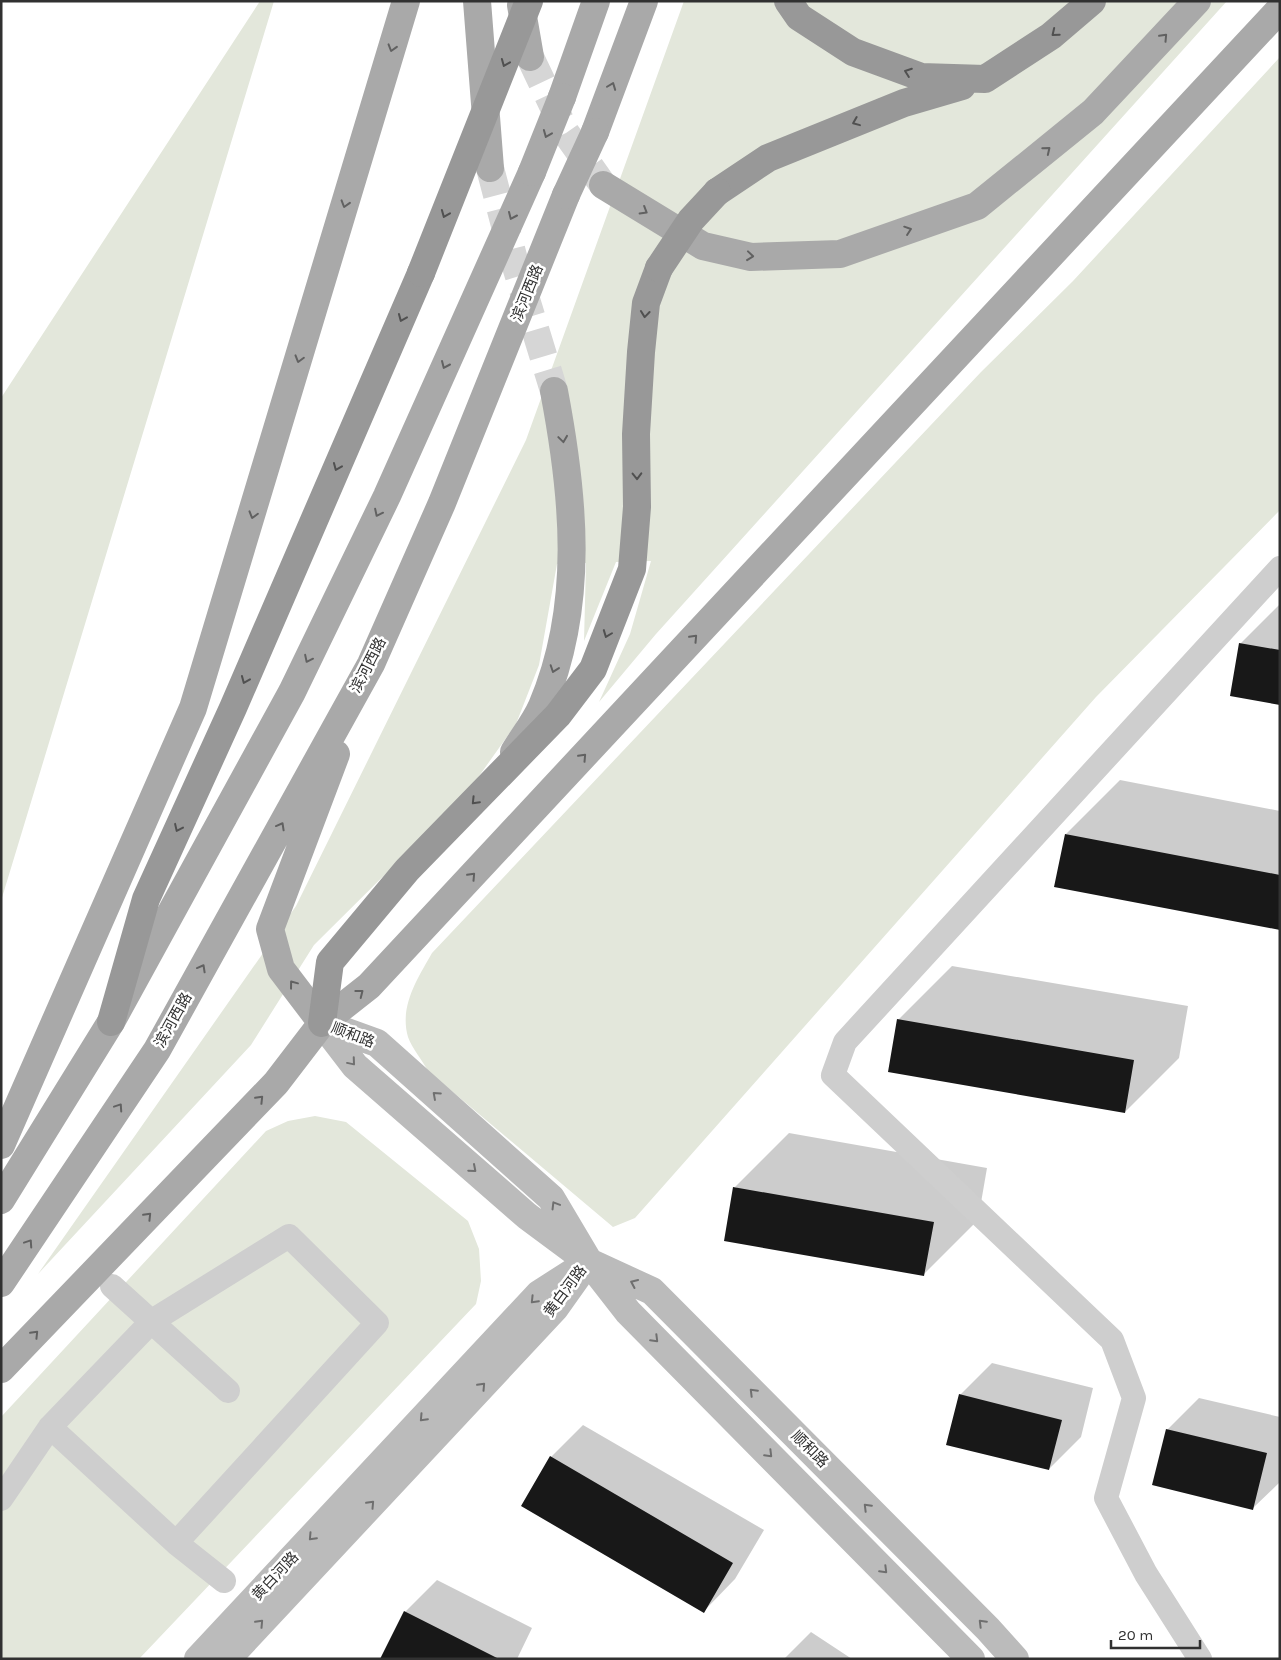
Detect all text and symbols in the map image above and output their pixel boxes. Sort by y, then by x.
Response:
one-way arrow [1052,27,1061,35]
one-way arrow [1158,34,1167,43]
one-way arrow [388,43,398,52]
one-way arrow [501,58,511,67]
one-way arrow [904,68,912,78]
one-way arrow [606,83,616,91]
one-way arrow [853,116,861,126]
one-way arrow [543,130,553,138]
one-way arrow [1041,147,1050,155]
one-way arrow [341,199,351,207]
one-way arrow [639,204,648,214]
one-way arrow [441,209,451,218]
one-way arrow [507,211,518,220]
one-way arrow [904,226,912,236]
one-way arrow [747,250,755,261]
street label: 滨河西路 [507,262,547,324]
one-way arrow [640,310,651,318]
one-way arrow [398,313,409,322]
one-way arrow [294,355,304,363]
one-way arrow [441,360,452,369]
one-way arrow [557,436,568,444]
one-way arrow [333,462,344,471]
one-way arrow [632,473,642,481]
one-way arrow [374,508,385,517]
one-way arrow [248,511,258,519]
one-way arrow [603,629,613,638]
street label: 滨河西路 [346,634,390,696]
one-way arrow [688,634,697,643]
one-way arrow [303,654,314,663]
one-way arrow [550,665,560,673]
one-way arrow [241,675,252,684]
one-way arrow [577,753,586,762]
one-way arrow [472,795,481,804]
one-way arrow [275,822,285,831]
one-way arrow [174,823,184,832]
one-way arrow [466,872,475,881]
one-way arrow [196,964,206,973]
one-way arrow [290,980,299,990]
street label: 滨河西路 [151,989,195,1051]
one-way arrow [354,991,363,999]
street label: 顺和路 [329,1019,377,1051]
one-way arrow [346,1056,355,1065]
one-way arrow [432,1092,441,1101]
one-way arrow [254,1096,263,1105]
one-way arrow [112,1104,122,1113]
one-way arrow [468,1164,477,1173]
one-way arrow [552,1202,562,1211]
one-way arrow [142,1213,151,1222]
one-way arrow [23,1239,32,1248]
street label: 黄白河路 [540,1262,590,1320]
one-way arrow [630,1278,639,1289]
one-way arrow [531,1294,540,1303]
one-way arrow [29,1330,38,1339]
one-way arrow [649,1333,658,1342]
one-way arrow [476,1382,485,1391]
one-way arrow [750,1389,759,1398]
one-way arrow [420,1413,429,1422]
street label: 顺和路 [788,1427,832,1471]
one-way arrow [763,1449,772,1458]
one-way arrow [365,1501,374,1510]
one-way arrow [864,1504,873,1513]
one-way arrow [309,1531,318,1540]
street label: 黄白河路 [248,1548,302,1604]
one-way arrow [878,1564,887,1573]
scale bar [1111,1618,1200,1650]
one-way arrow [979,1619,988,1628]
one-way arrow [254,1620,263,1629]
text: 20 m [1118,1626,1153,1644]

